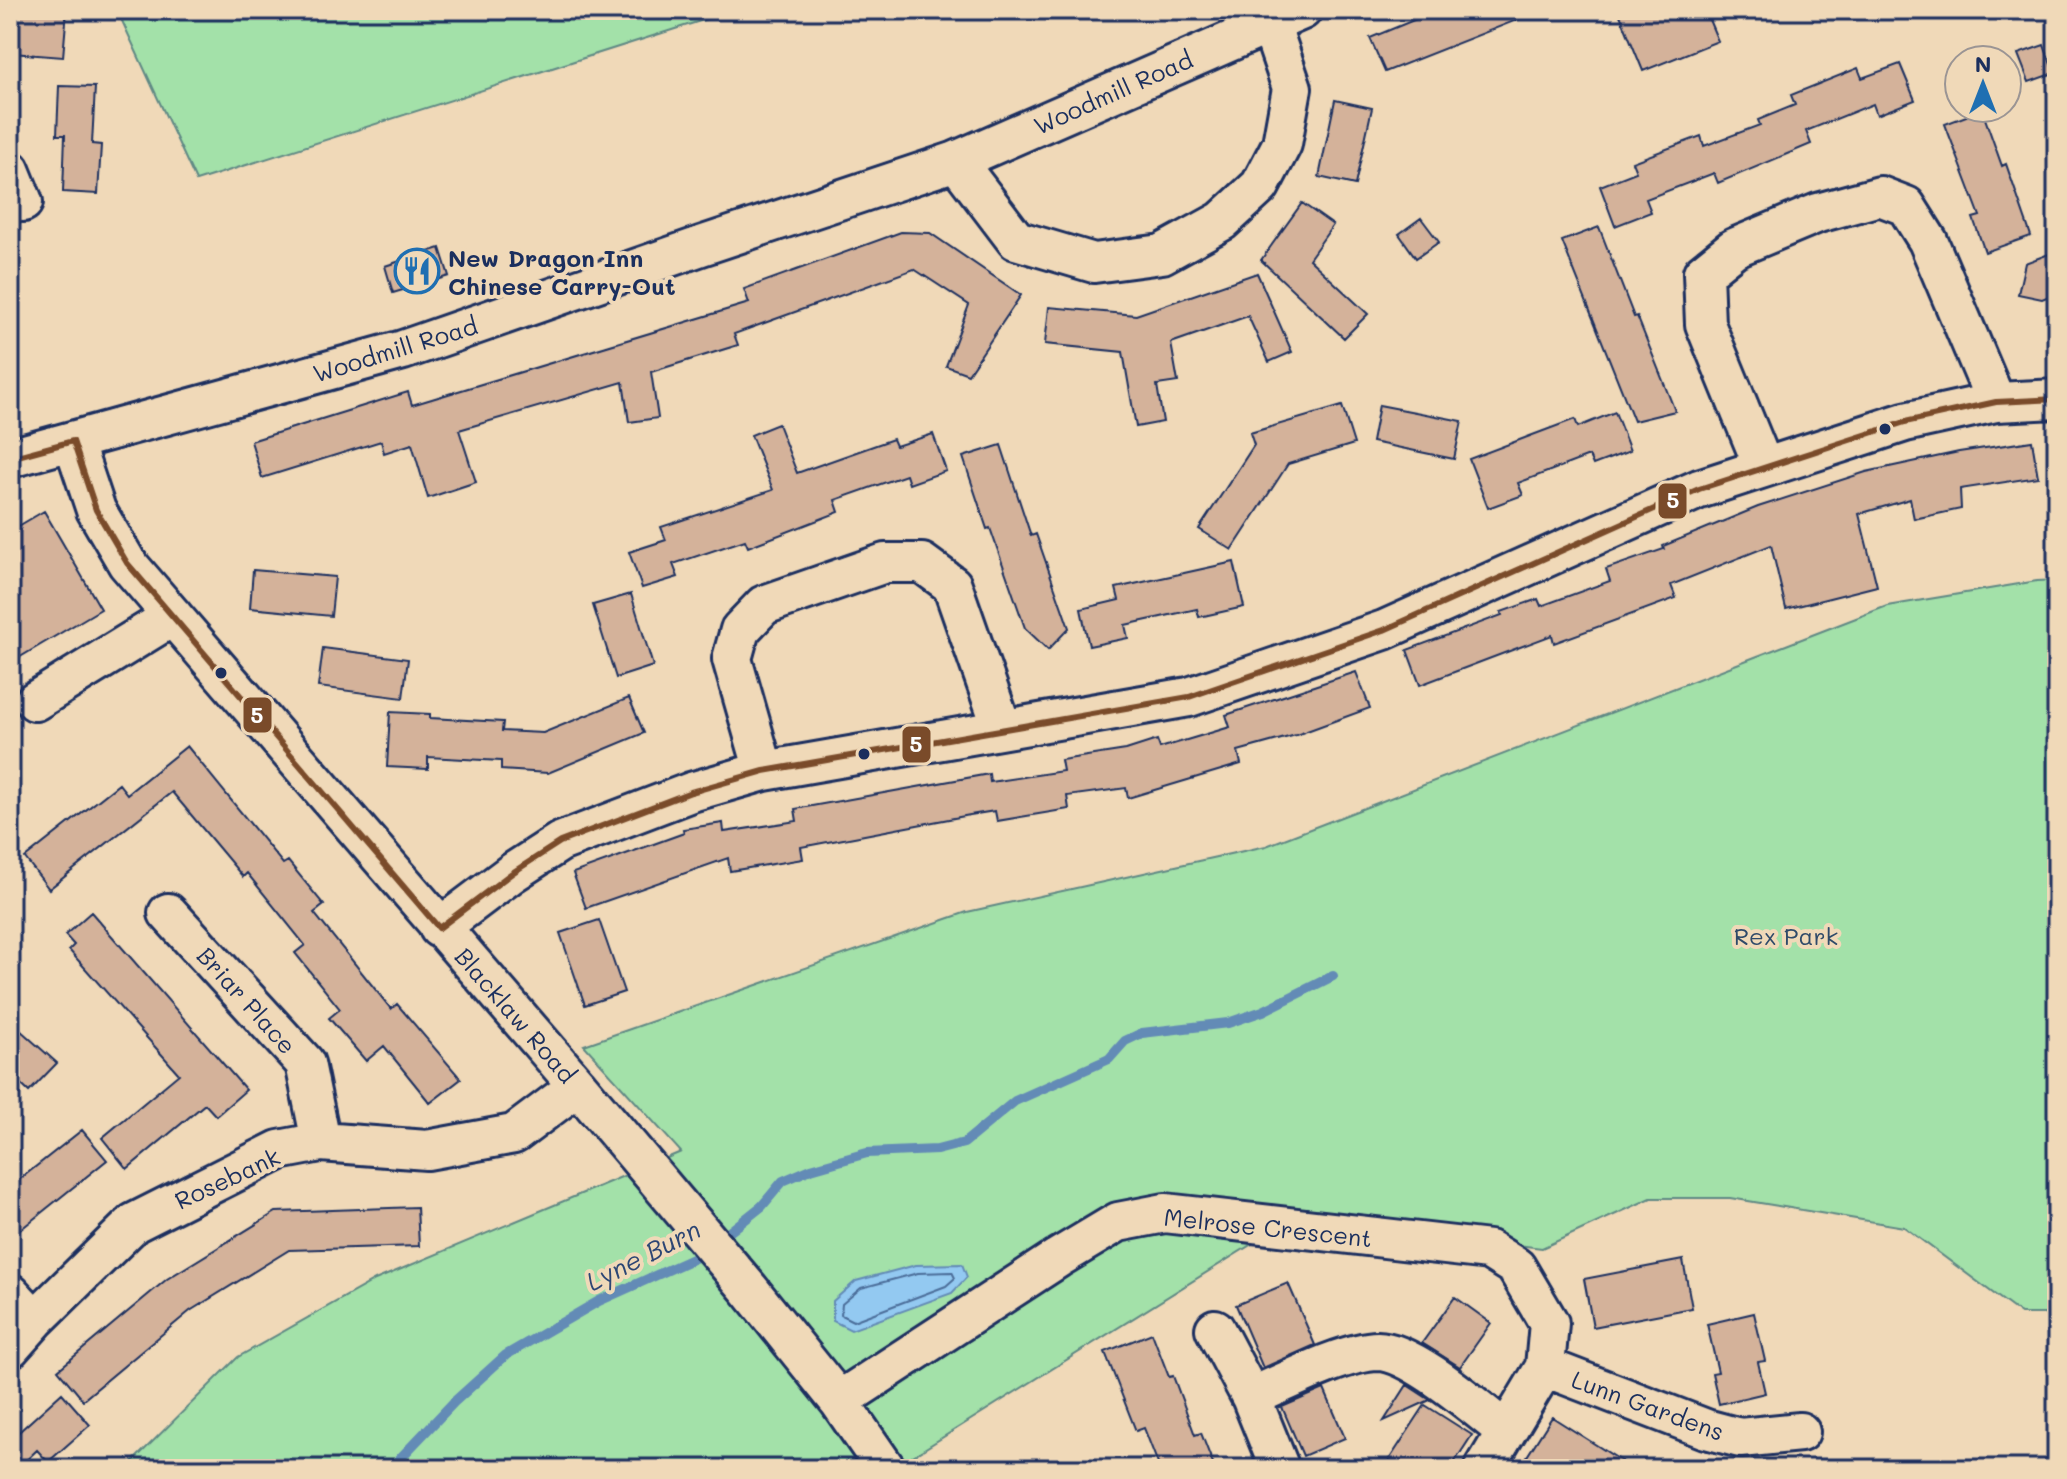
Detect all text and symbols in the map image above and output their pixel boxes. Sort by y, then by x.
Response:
street label: Woodmill Road [1029,43,1197,141]
north arrow [1943,44,2023,124]
text: N [1975,49,1991,78]
place label: New Dragon Inn Chinese Carry-Out [448,242,676,301]
restaurant icon: New Dragon Inn Chinese Carry-Out [393,247,441,295]
street label: Woodmill Road [309,309,481,389]
unlabelled marker [1877,421,1893,437]
line badge: 5 [1657,482,1688,520]
text: 5 [1667,485,1680,514]
unlabelled marker [213,665,229,681]
line badge: 5 [242,696,273,734]
text: 5 [251,700,264,729]
line badge: 5 [901,725,932,764]
text: 5 [910,729,923,758]
unlabelled marker [856,746,872,762]
park label: Rex Park [1734,920,1838,951]
street label: Briar Place [191,940,303,1060]
street label: Blacklaw Road [449,941,583,1089]
street label: Rosebank [170,1140,284,1216]
street label: Melrose Crescent [1162,1201,1374,1253]
water label: Lyne Burn [580,1212,706,1298]
street label: Lunn Gardens [1568,1363,1728,1447]

